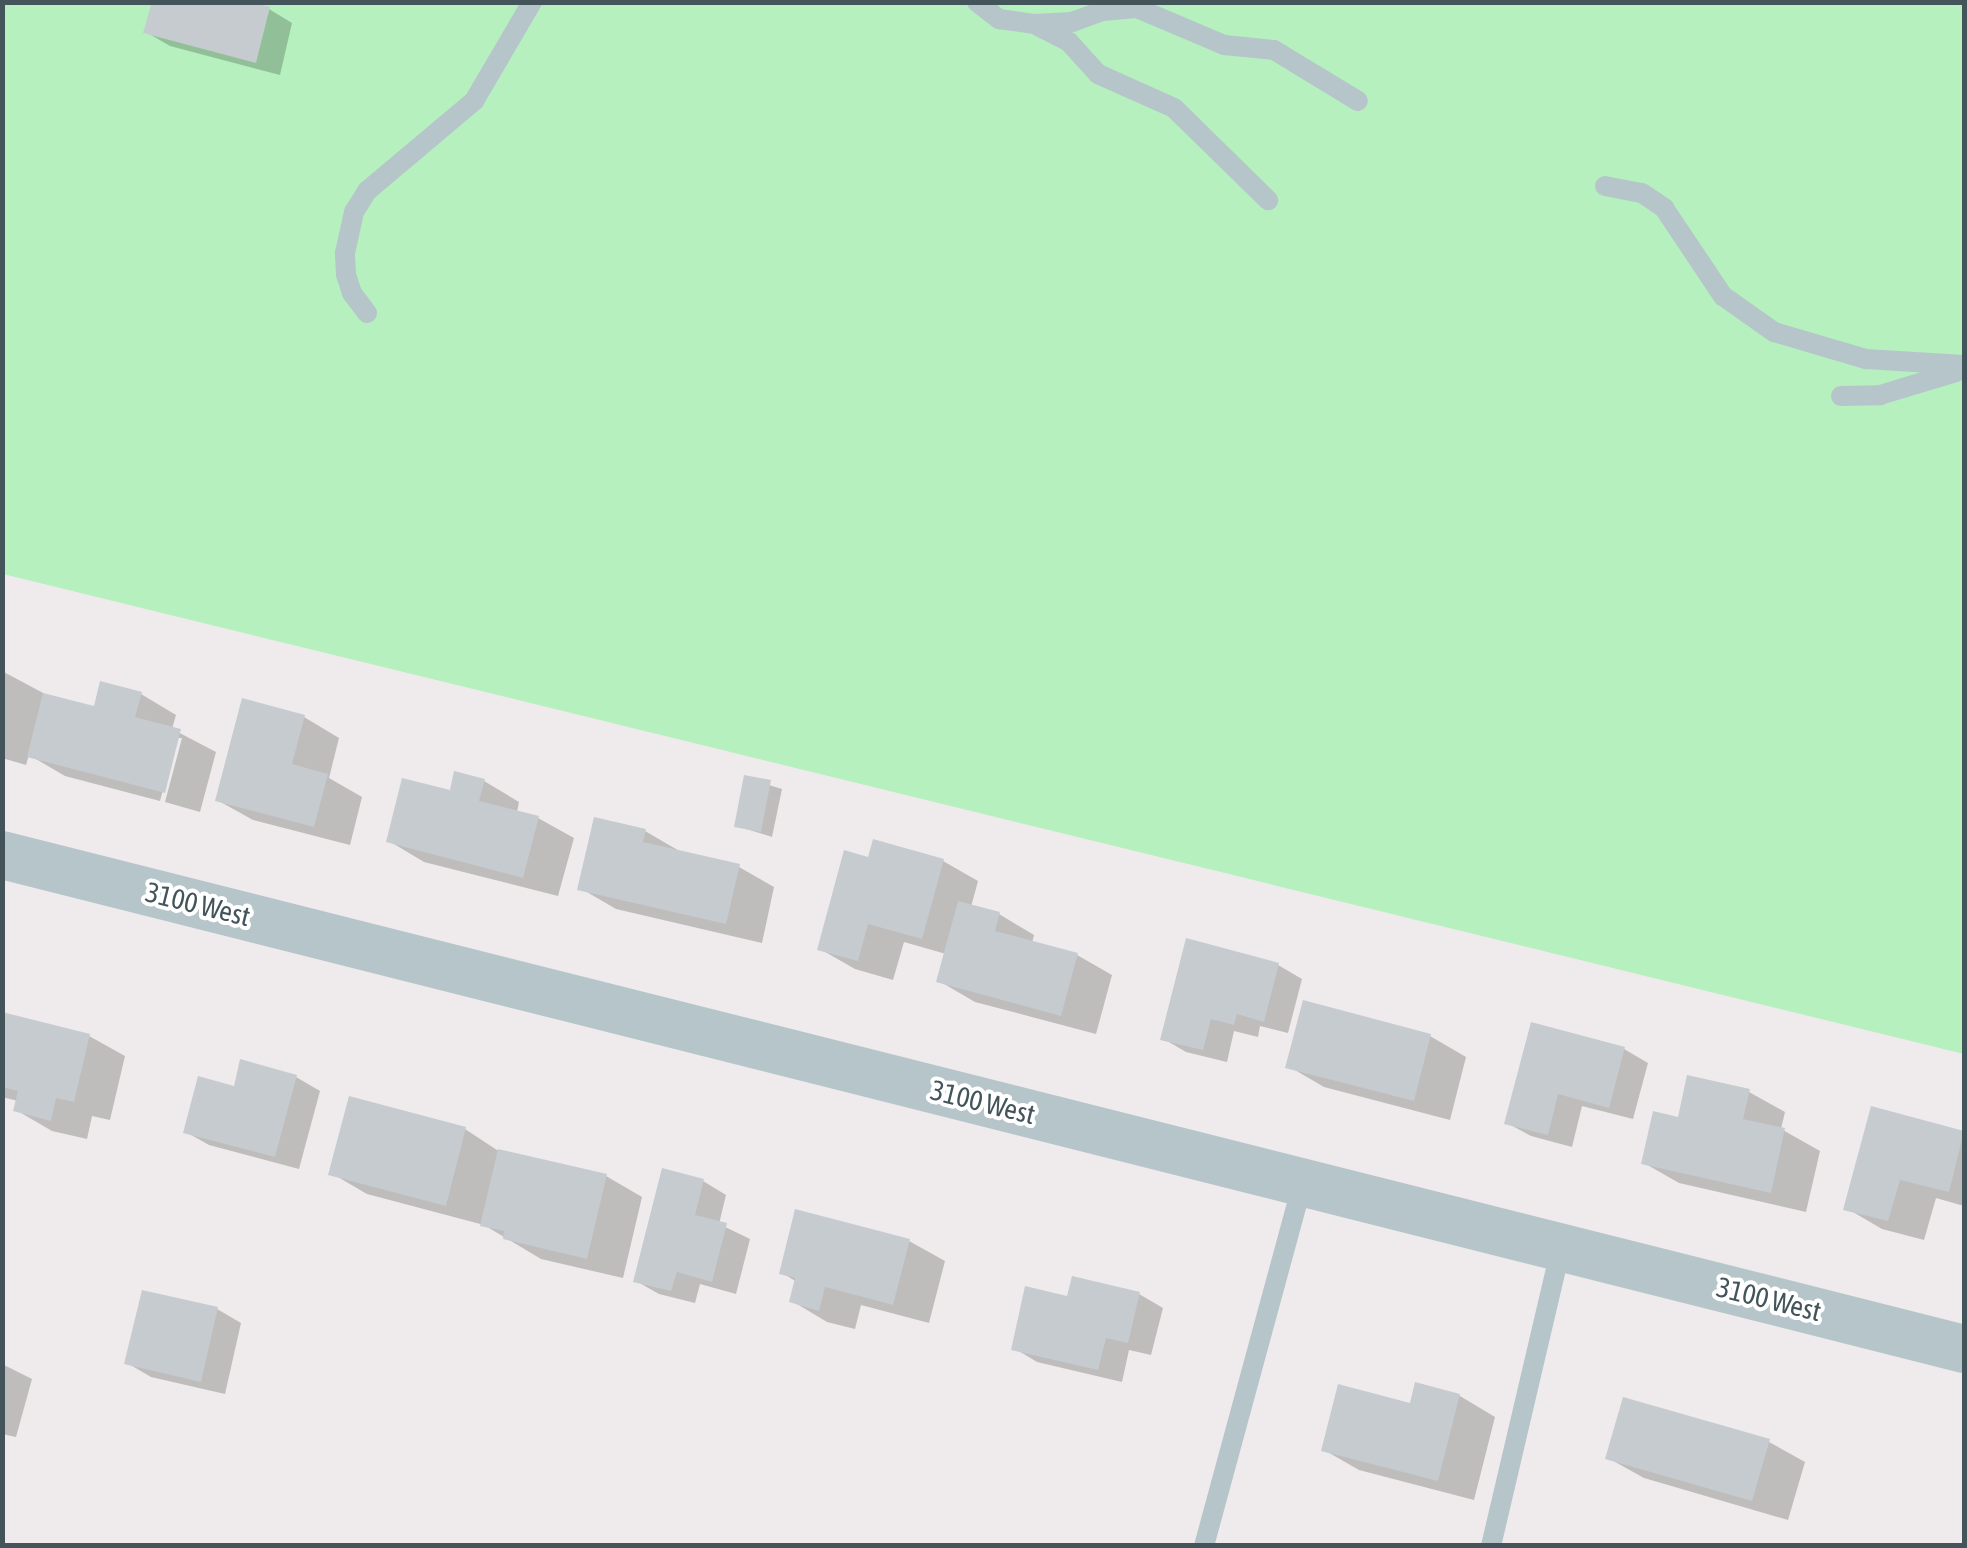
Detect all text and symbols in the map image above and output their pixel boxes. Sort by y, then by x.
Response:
street label: 3100 West [142,875,254,933]
street label: 3100 West [927,1073,1039,1131]
street label: 3100 West [1713,1270,1825,1328]

